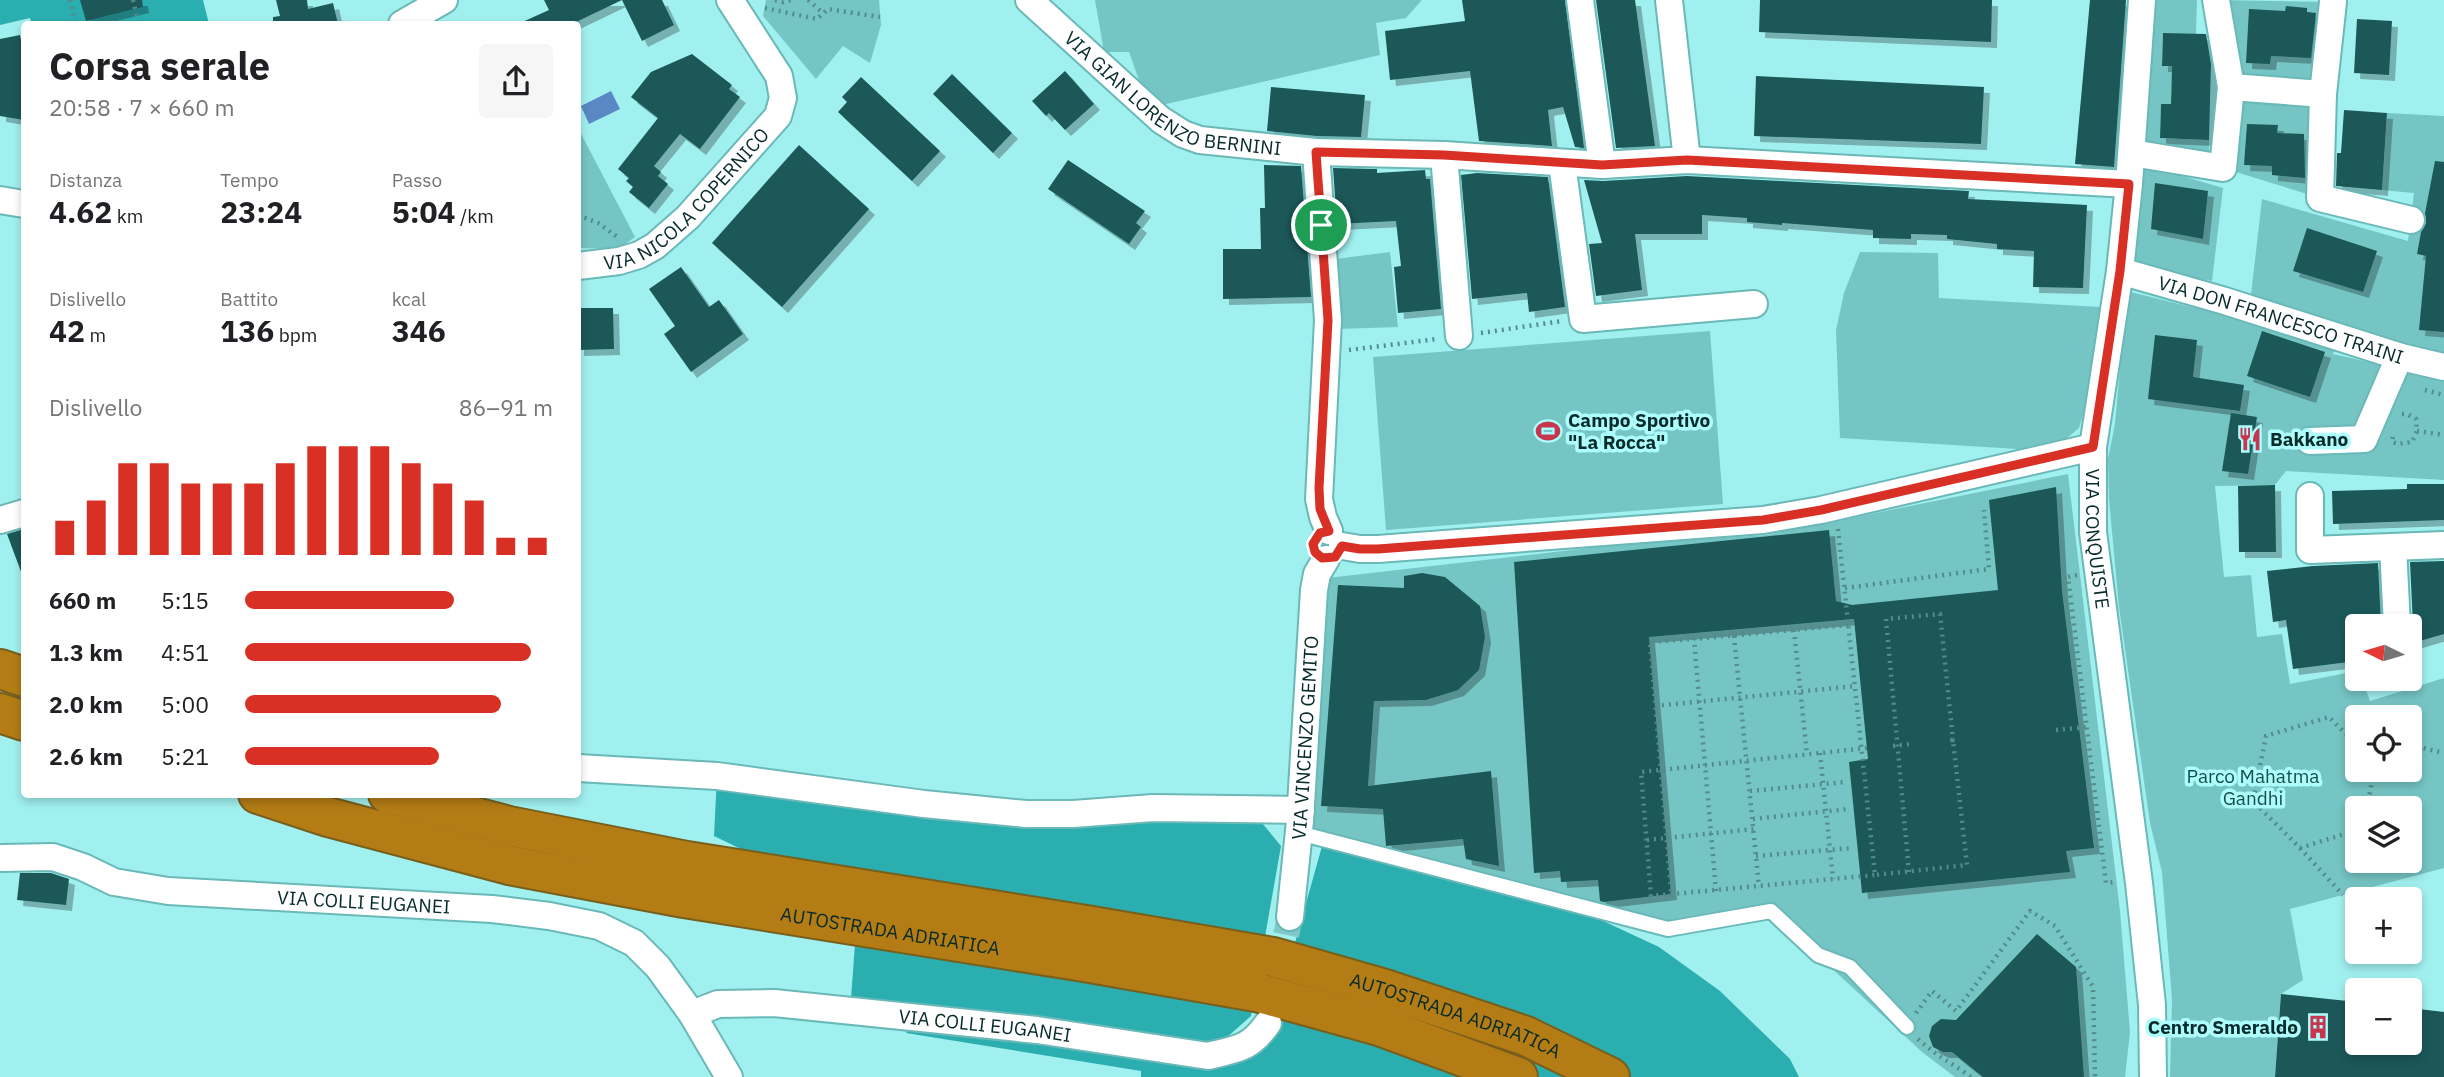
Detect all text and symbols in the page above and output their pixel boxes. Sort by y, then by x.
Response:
street label: VIA GIAN LORENZO BERNINI [1059,26,1282,160]
text: Corsa serale [49,41,270,90]
button: share [479,44,553,118]
text: 20:58 · 7 × 660 m [49,92,235,122]
street label: VIA NICOLA COPERNICO [602,123,774,275]
text: Distanza [49,168,122,192]
text: Tempo [220,168,279,192]
text: Passo [392,168,442,192]
text: 4.62 [49,192,112,231]
text: 23:24 [220,192,302,231]
text: 5:04 [392,192,456,231]
pin [1291,195,1351,255]
text: km [112,204,143,228]
text: /km [456,204,494,228]
icon: arrive [1302,206,1340,244]
street label: VIA DON FRANCESCO TRAINI [2155,270,2407,369]
text: Dislivello [49,287,126,311]
text: Battito [220,287,278,311]
text: kcal [392,287,426,311]
text: 42 [49,311,85,350]
text: 136 [220,311,274,350]
text: 346 [392,311,446,350]
text: m [85,323,106,347]
text: bpm [274,323,317,347]
text: Dislivello [49,392,142,422]
text: 86–91 m [459,392,553,422]
place label: Campo Sportivo "La Rocca" [1568,408,1711,454]
sports icon: Campo Sportivo "La Rocca" [1534,417,1562,445]
restaurant icon: Bakkano [2236,425,2264,453]
place label: Bakkano [2270,427,2349,451]
street label: VIA CONQUISTE [2081,469,2115,610]
text: 660 m [49,585,116,615]
text: 5:15 [161,585,209,615]
north arrow [2345,614,2422,691]
map controls [2345,614,2422,1055]
street label: VIA VINCENZO GEMITO [1286,635,1323,841]
text: 1.3 km [49,637,123,667]
text: 4:51 [161,637,209,667]
text: 2.0 km [49,689,123,719]
text: 5:00 [161,689,209,719]
button: locate [2345,705,2422,782]
text: 2.6 km [49,741,123,771]
text: 5:21 [161,741,209,771]
park label: Parco Mahatma Gandhi [2187,764,2319,810]
button: layers [2345,796,2422,873]
street label: VIA COLLI EUGANEI [277,885,451,919]
button: + [2345,887,2422,964]
street label: AUTOSTRADA ADRIATICA [779,902,1002,960]
street label: AUTOSTRADA ADRIATICA [1347,968,1565,1063]
button: − [2345,978,2422,1055]
street label: VIA COLLI EUGANEI [897,1004,1073,1047]
building icon: Centro Smeraldo [2304,1013,2332,1041]
place label: Centro Smeraldo [2148,1015,2298,1039]

